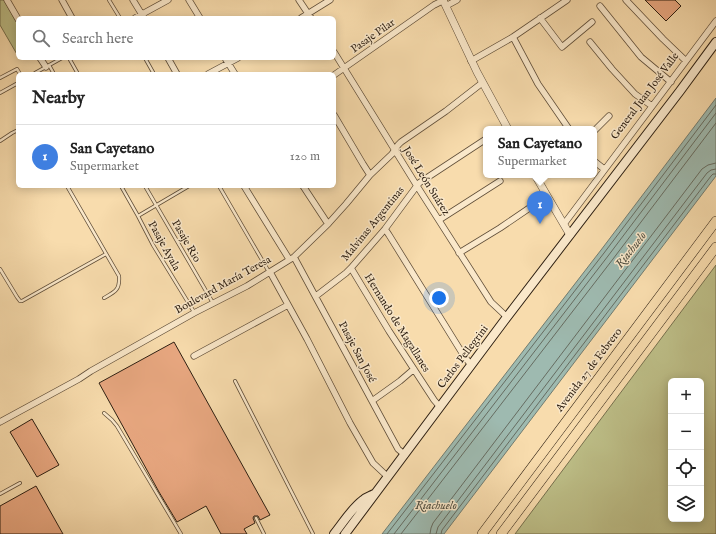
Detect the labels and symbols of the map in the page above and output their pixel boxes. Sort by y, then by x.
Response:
street label: Pasaje Pilar [348,16,398,56]
street label: General Juan José Valle [608,50,682,142]
street label: José León Suárez [398,142,453,218]
street label: Malvinas Argentinas [339,184,408,264]
pin: 1 [527,191,553,224]
street label: Pasaje Rio [168,217,204,265]
street label: Pasaje Ayala [145,219,184,274]
water label: Riachuelo [612,229,650,271]
street label: Boulevard María Teresa [172,253,274,317]
street label: Hernando de Magallanes [361,271,433,375]
your location [429,288,449,308]
street label: Pasaje San José [335,319,379,385]
street label: Carlos Pellegrini [435,322,491,391]
street label: Avenida 27 de Febrero [552,325,625,416]
water label: Riachuelo [415,498,457,513]

